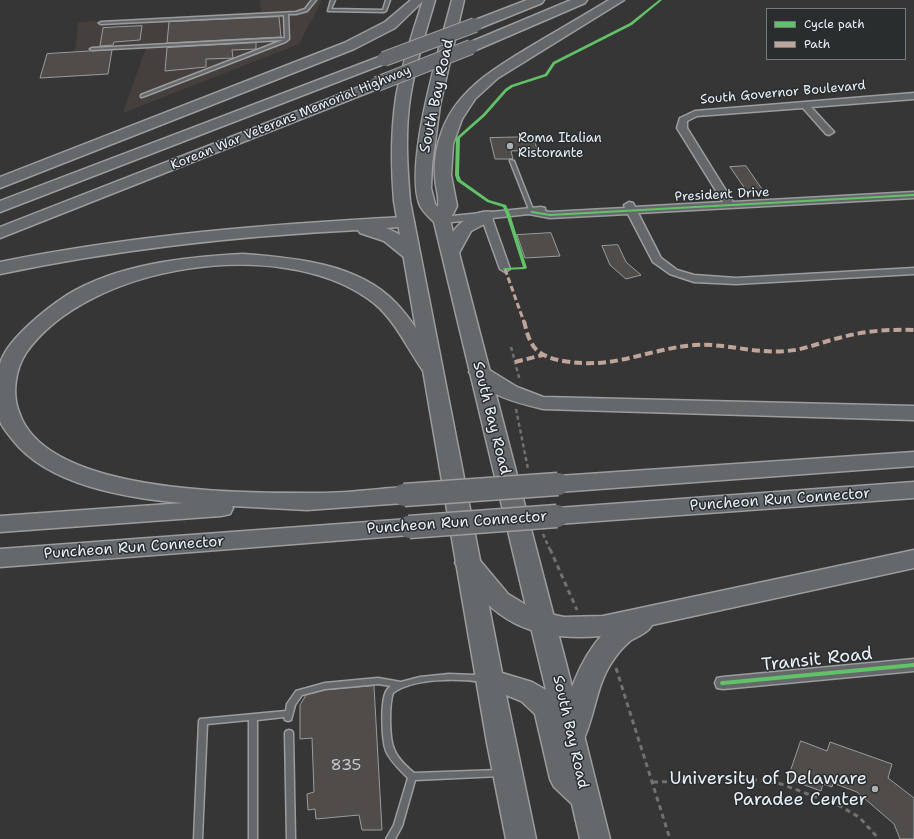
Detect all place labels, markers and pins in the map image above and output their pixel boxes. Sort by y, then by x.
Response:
place label: Roma Italian Ristorante [518,131,602,162]
marker: Roma Italian Ristorante [505,141,515,151]
place label: University of Delaware Paradee Center [670,768,867,810]
marker: University of Delaware Paradee Center [870,784,880,794]

